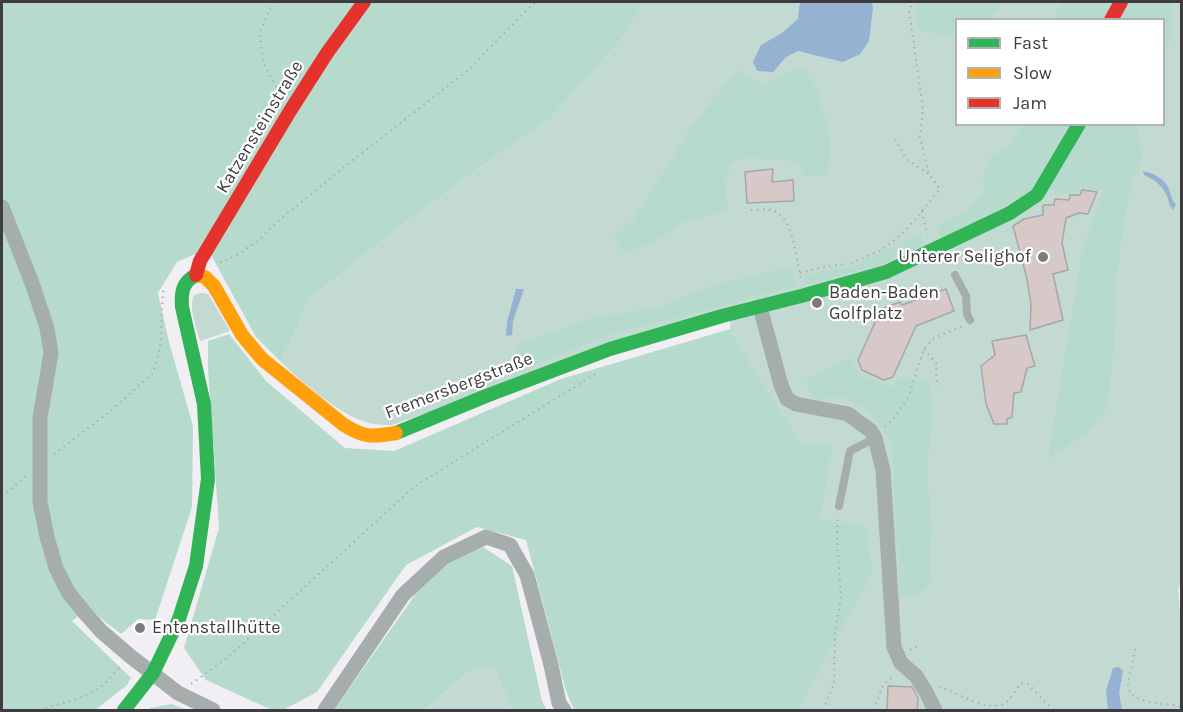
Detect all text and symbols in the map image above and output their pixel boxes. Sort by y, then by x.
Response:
legend [955,18,1165,126]
text: Fast [1013,32,1048,54]
street label: Katzensteinstraße [212,57,308,197]
text: Slow [1013,62,1052,84]
text: Jam [1013,92,1047,114]
place label: Unterer Selighof [898,246,1031,268]
marker: Unterer Selighof [1036,250,1050,264]
place label: Baden-Baden Golfplatz [829,282,939,324]
marker: Baden-Baden Golfplatz [810,296,824,310]
street label: Fremersbergstraße [382,348,536,424]
place label: Entenstallhütte [152,617,281,639]
marker: Entenstallhütte [133,621,147,635]

